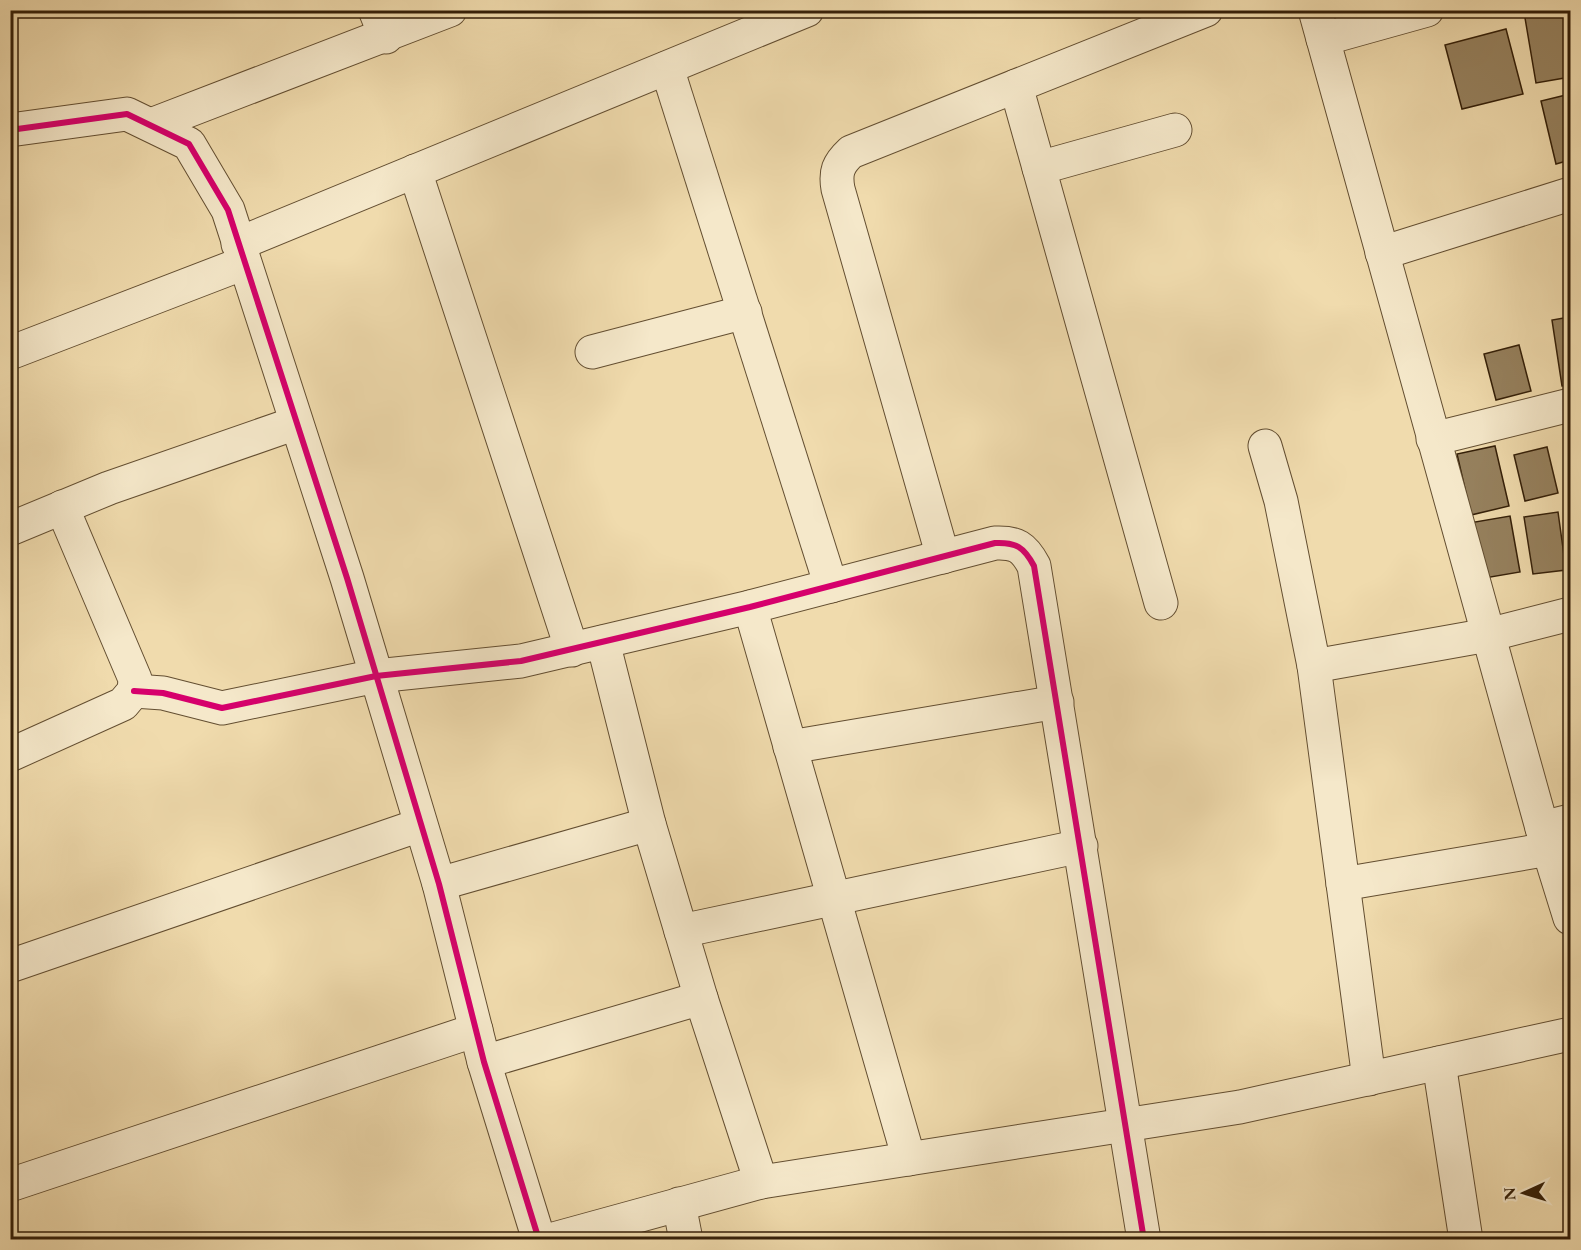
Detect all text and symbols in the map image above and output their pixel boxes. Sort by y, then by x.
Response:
north arrow [1494,1163,1554,1223]
text: N [1499,1187,1520,1201]

